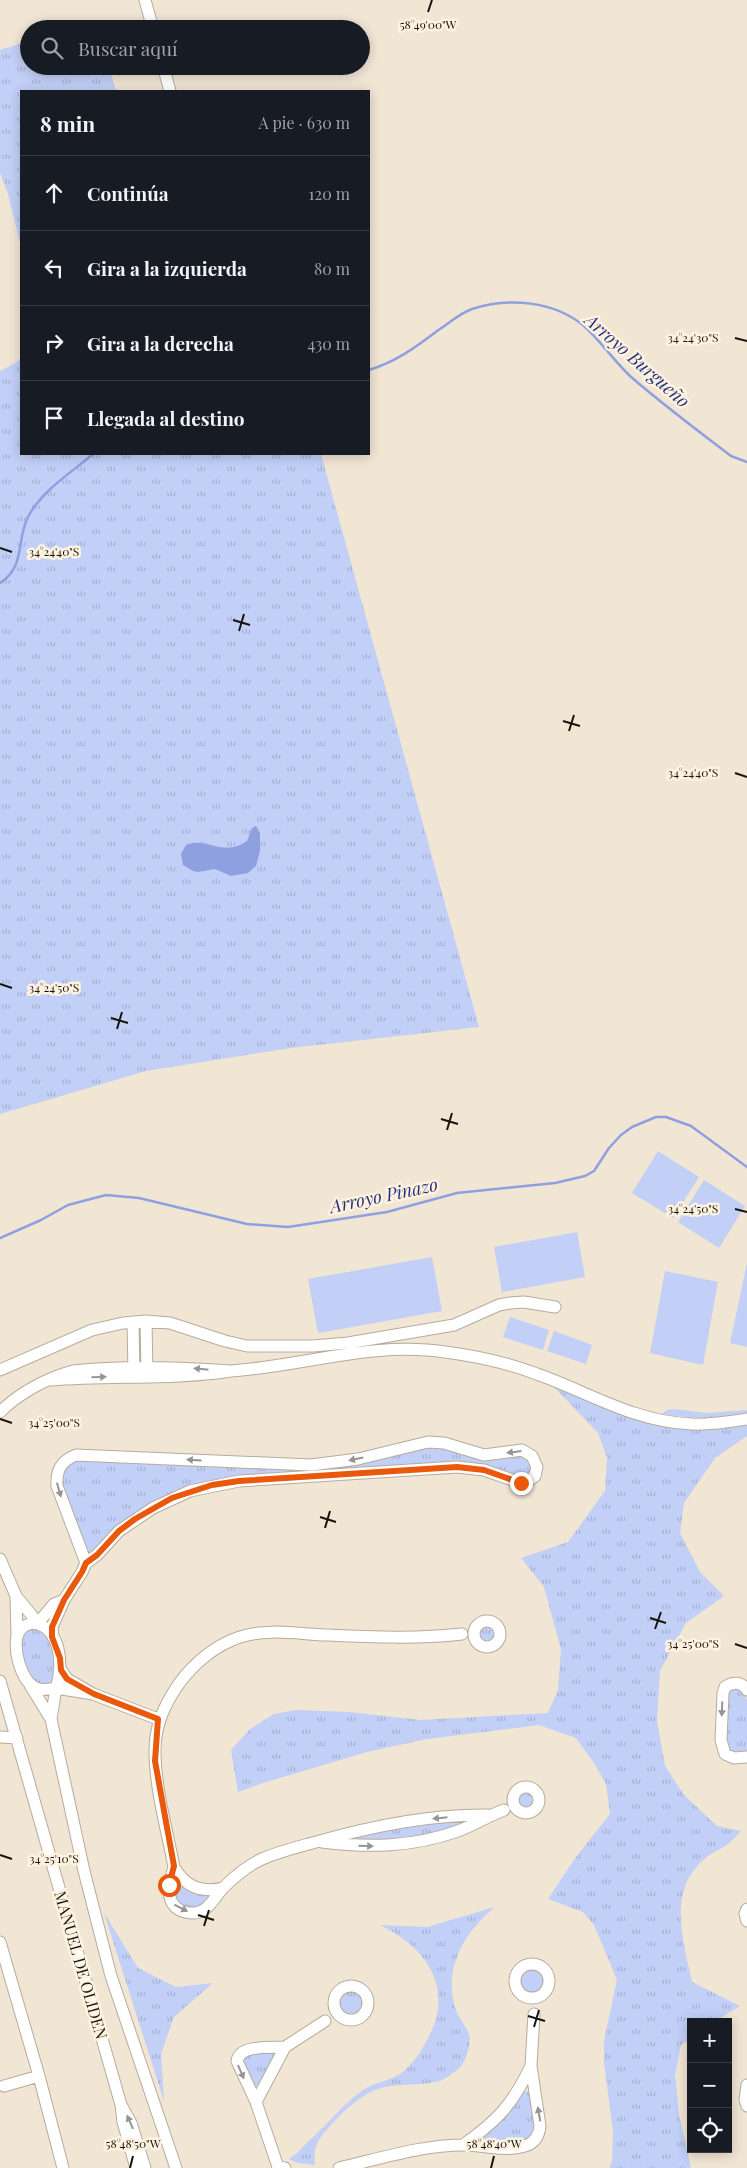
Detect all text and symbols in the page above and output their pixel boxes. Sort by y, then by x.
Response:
text: 58°49'00"W [400,16,456,32]
search box [20,20,370,75]
icon: search [38,34,66,62]
text: Buscar aquí [78,35,178,61]
text: 8 min [40,109,95,137]
text: A pie · 630 m [258,112,350,133]
icon: ahead [40,179,68,207]
text: Continúa [87,180,169,206]
text: 120 m [309,183,350,204]
icon: left [40,254,68,282]
text: Gira a la izquierda [87,255,247,281]
text: 80 m [314,258,350,279]
water label: Arroyo Burgueño [579,307,695,413]
icon: right [40,329,68,357]
text: 34°24'30"S [668,329,718,345]
text: Gira a la derecha [87,330,234,356]
text: 430 m [307,333,350,354]
icon: arrive [40,404,68,432]
text: Llegada al destino [87,405,245,431]
text: 34°24'40"S [29,543,79,559]
text: 34°24'40"S [668,764,718,780]
text: 34°24'50"S [29,979,79,995]
water label: Arroyo Pinazo [326,1172,440,1219]
text: 34°24'50"S [668,1200,718,1216]
one-way arrow [193,1364,209,1372]
one-way arrow [92,1372,108,1380]
text: 34°25'00"S [28,1414,80,1430]
one-way arrow [505,1448,521,1456]
one-way arrow [186,1455,202,1463]
one-way arrow [348,1455,363,1463]
route end [510,1472,533,1495]
one-way arrow [56,1483,64,1498]
text: 34°25'00"S [667,1635,719,1651]
one-way arrow [718,1702,726,1718]
one-way arrow [431,1814,447,1822]
one-way arrow [358,1843,374,1851]
text: 34°25'10"S [29,1850,79,1866]
route start [158,1874,181,1897]
street label: MANUEL DE OLIDEN [50,1888,113,2041]
one-way arrow [174,1905,188,1913]
map controls [687,2018,732,2153]
button: + [687,2018,732,2063]
button: − [687,2063,732,2108]
one-way arrow [238,2065,246,2079]
one-way arrow [534,2106,542,2122]
button: locate [687,2108,732,2153]
one-way arrow [126,2115,134,2129]
text: 58°48'50"W [105,2135,161,2151]
text: 58°48'40"W [466,2135,522,2151]

